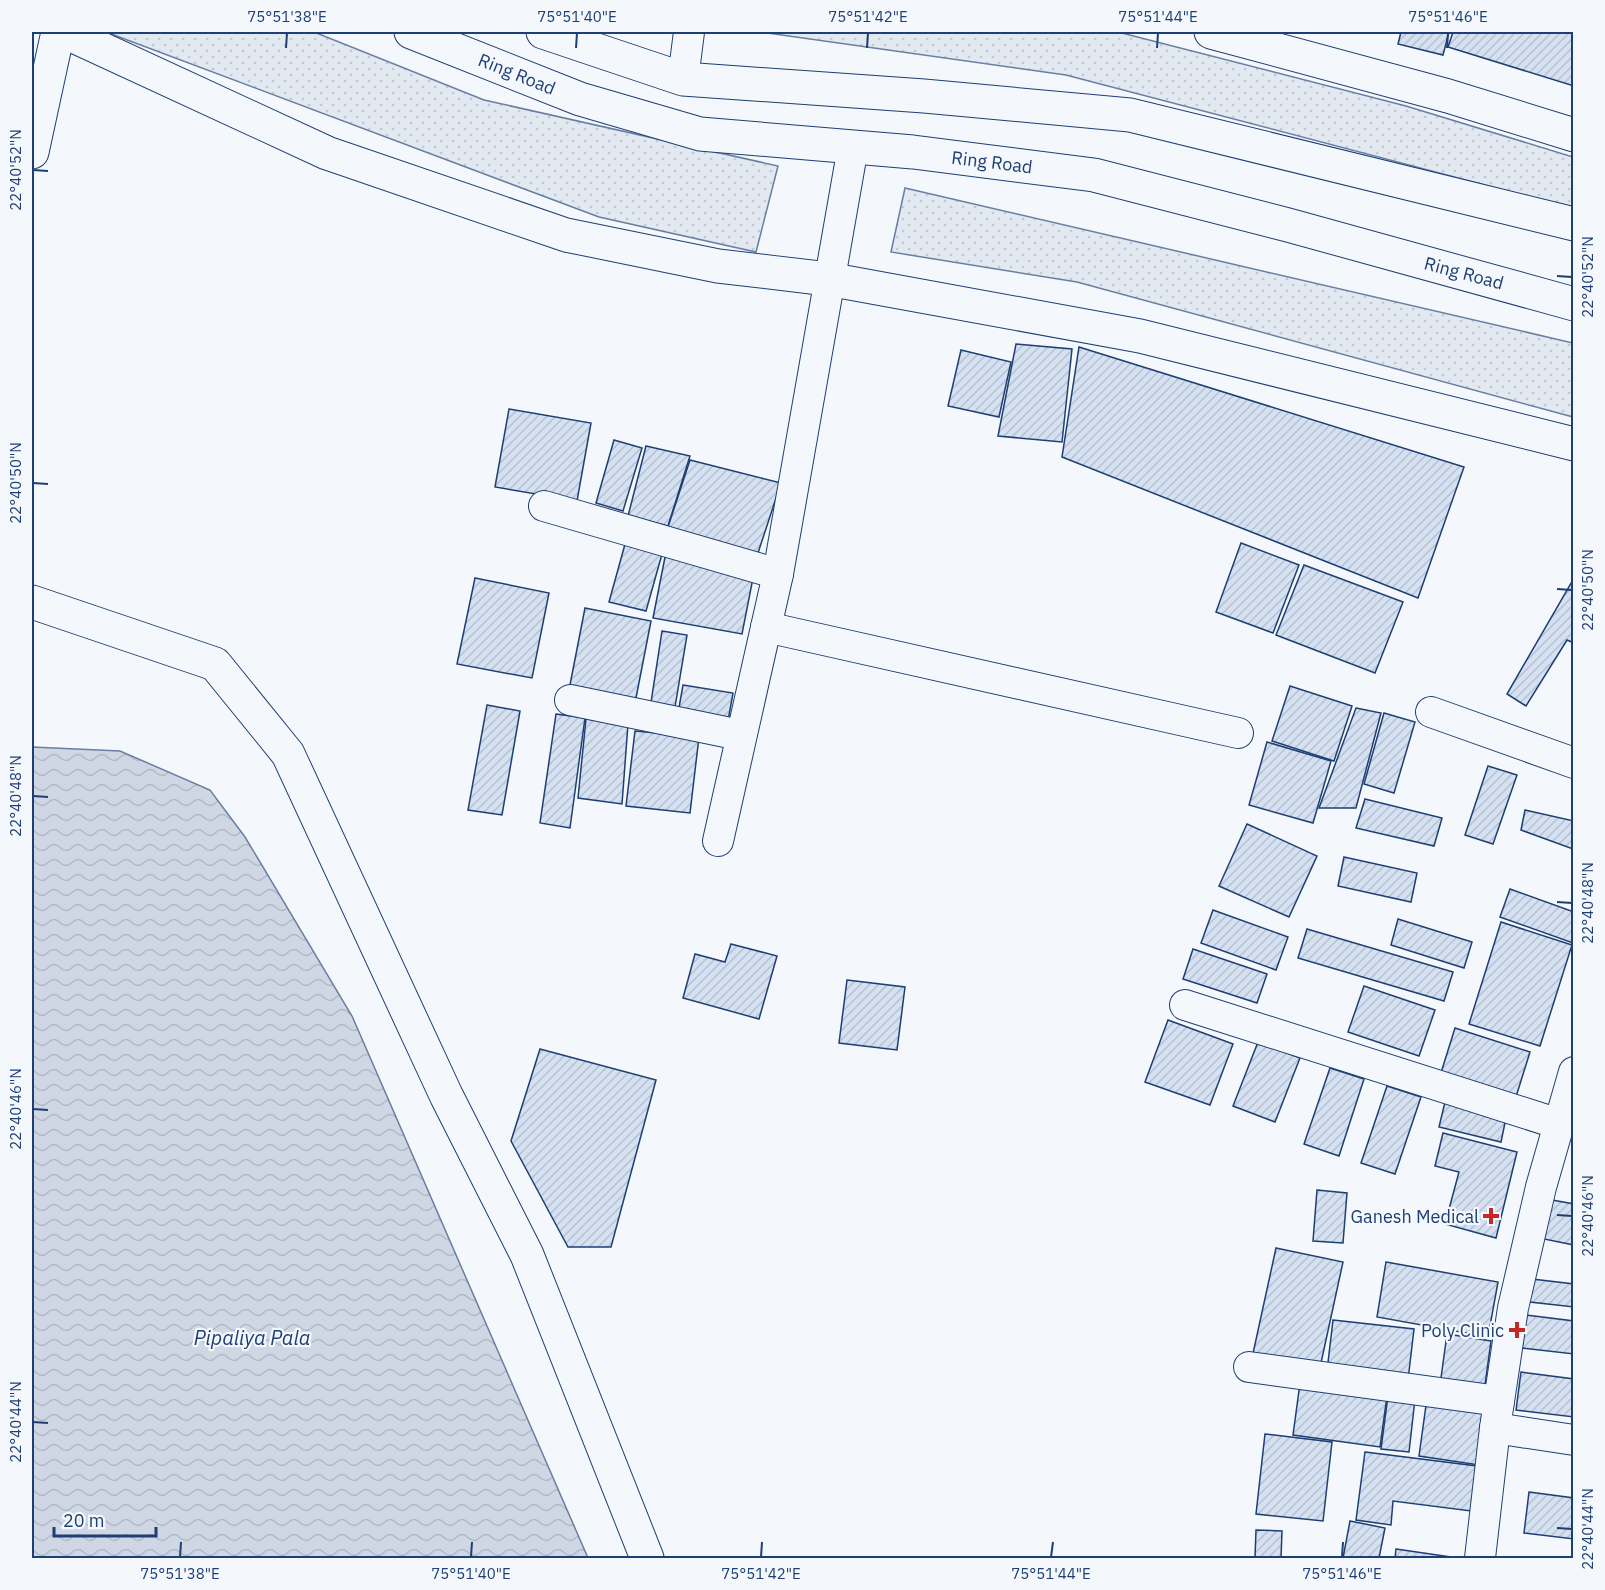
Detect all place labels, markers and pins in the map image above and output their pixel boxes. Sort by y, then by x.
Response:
place label: Ganesh Medical [1351,1205,1479,1228]
marker: Ganesh Medical [1484,1209,1498,1223]
place label: Poly Clinic [1421,1319,1504,1342]
marker: Poly Clinic [1508,1321,1526,1339]

